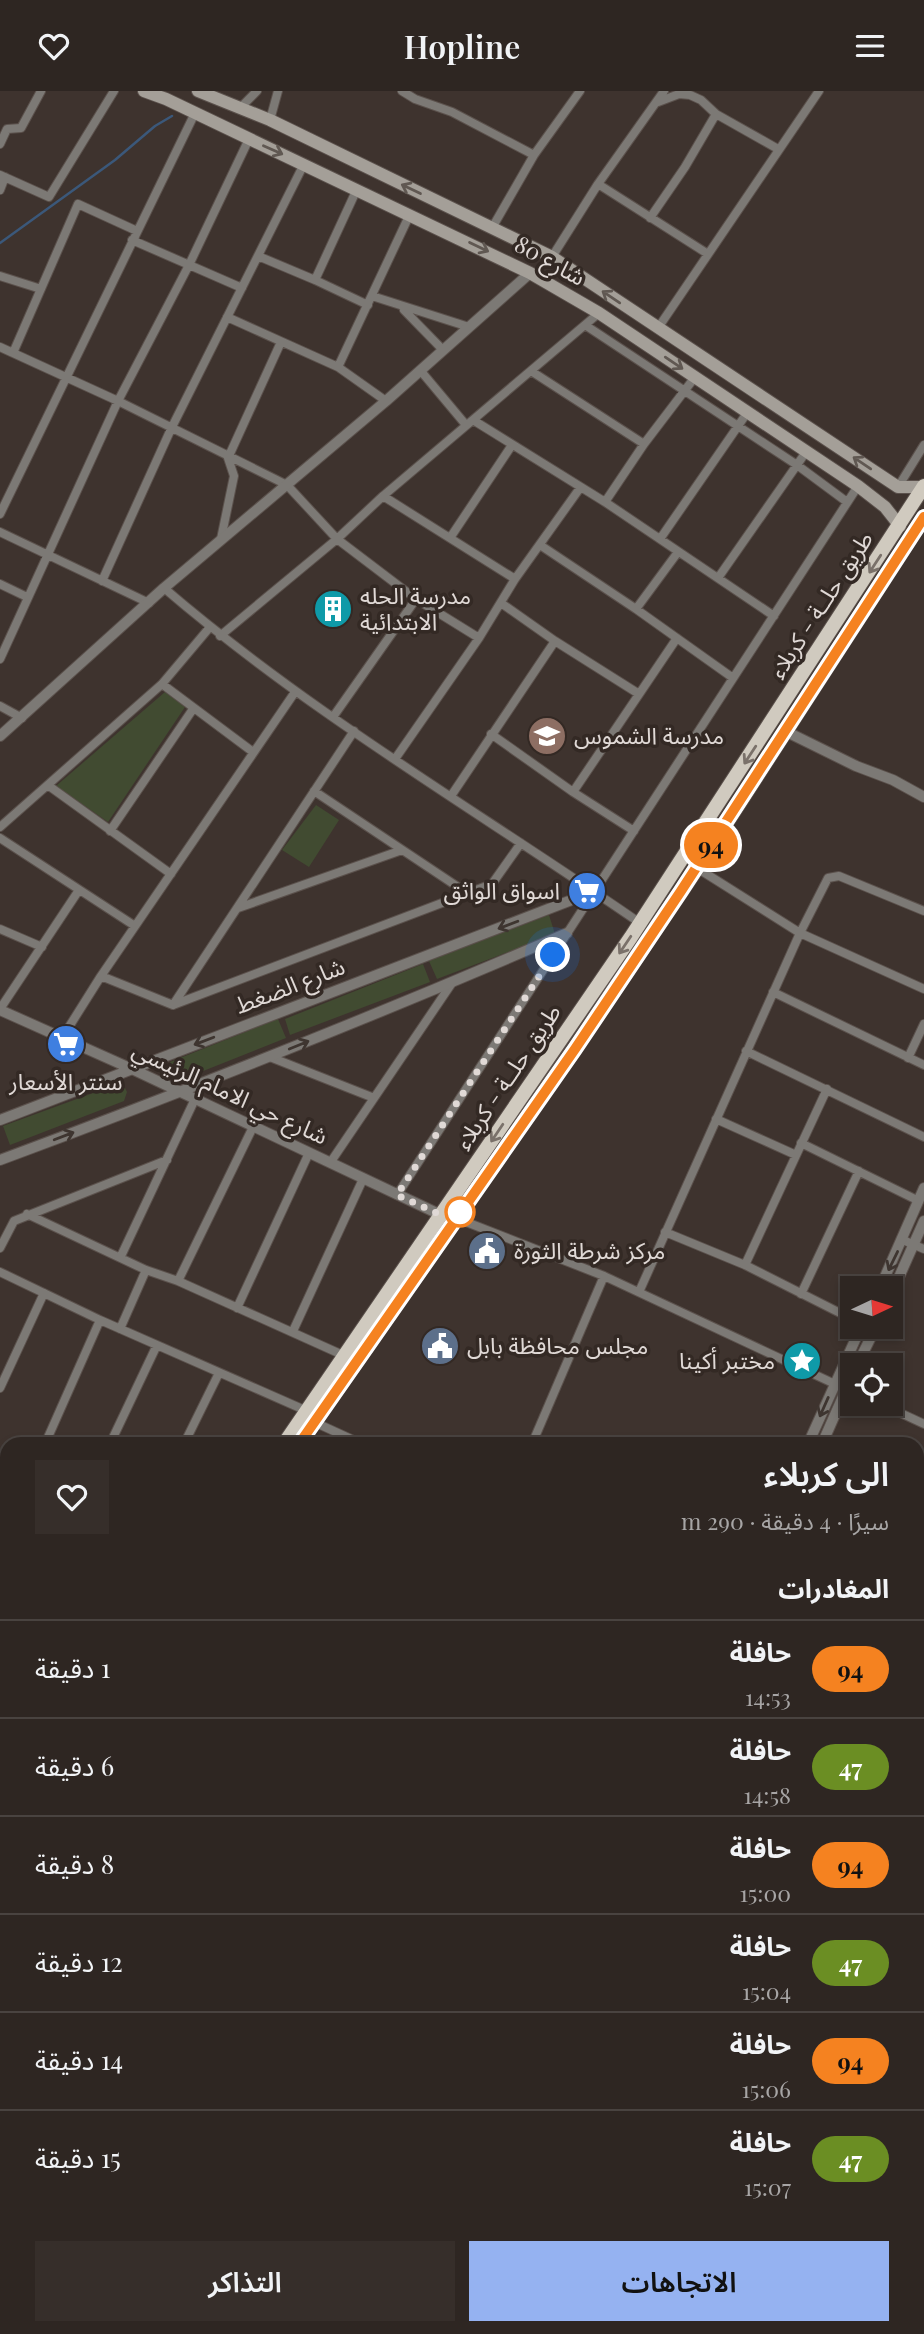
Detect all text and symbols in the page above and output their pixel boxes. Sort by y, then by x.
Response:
text: Hopline [404,24,520,67]
icon: heart [35,27,73,65]
icon: menu [851,27,889,65]
one-way arrow [262,144,284,157]
one-way arrow [401,182,422,195]
street label: شارع 80 [508,228,592,294]
one-way arrow [468,241,489,255]
one-way arrow [602,289,621,304]
one-way arrow [664,356,684,370]
one-way arrow [853,456,872,470]
street label: طريق حلــة - كربلاء [761,525,879,684]
one-way arrow [867,554,882,573]
place label: مدرسة الحله الابتدائية [360,579,471,636]
building icon: مدرسة الحله الابتدائية [312,588,354,630]
school or university icon: مدرسة الشموس [526,715,568,757]
place label: مدرسة الشموس [574,719,724,750]
one-way arrow [743,744,757,764]
line badge: 94 [680,822,742,868]
text: 94 [698,829,724,861]
supermarket icon: اسواق الواثق [566,870,608,912]
place label: اسواق الواثق [443,874,560,905]
one-way arrow [498,919,519,932]
one-way arrow [618,935,633,954]
your location [535,937,570,972]
street label: شارع الضغط [230,950,350,1022]
street label: طريق حلــة - كربلاء [447,997,567,1155]
supermarket icon: سنتر الأسعار [45,1023,87,1065]
street label: شارع حي الامام الرئيسي [126,1033,333,1154]
one-way arrow [194,1036,216,1049]
one-way arrow [287,1037,309,1050]
place label: سنتر الأسعار [8,1065,123,1096]
one-way arrow [490,1123,504,1142]
one-way arrow [52,1129,74,1142]
unlabelled marker [445,1197,475,1227]
public building icon: مركز شرطة الثورة [466,1230,508,1272]
place label: مركز شرطة الثورة [514,1234,665,1265]
one-way arrow [885,1250,899,1271]
north arrow [840,1276,903,1339]
map controls [840,1276,903,1416]
public building icon: مجلس محافظة بابل [419,1325,461,1367]
place label: مجلس محافظة بابل [467,1329,648,1360]
place icon: مختبر أكينا [781,1340,823,1382]
place label: مختبر أكينا [679,1344,775,1375]
button: locate [840,1353,903,1416]
one-way arrow [817,1396,830,1418]
text: الى كربلاء [764,1450,889,1494]
button: heart [35,1460,109,1534]
text: سيرًا · 4 دقيقة · 290 m [681,1505,889,1536]
text: المغادرات [778,1570,889,1605]
text: حافلة [730,1634,791,1669]
text: 1 دقيقة [35,1650,110,1685]
text: 94 [838,1653,863,1685]
text: 14:53 [745,1681,791,1712]
text: حافلة [730,1732,791,1767]
text: 6 دقيقة [35,1748,114,1783]
text: 47 [839,1751,862,1783]
text: 14:58 [744,1779,791,1810]
text: حافلة [730,1830,791,1865]
text: 8 دقيقة [35,1846,114,1881]
text: 94 [838,1849,863,1881]
text: 15:00 [740,1877,791,1908]
text: حافلة [730,1928,791,1963]
text: 12 دقيقة [35,1944,123,1979]
text: 47 [839,1947,862,1979]
text: 15:04 [742,1975,791,2006]
text: حافلة [730,2026,791,2061]
text: 14 دقيقة [35,2042,123,2077]
text: 94 [838,2045,863,2077]
text: 15:06 [741,2073,791,2104]
text: حافلة [730,2124,791,2159]
text: 15 دقيقة [35,2140,121,2175]
text: 47 [839,2143,862,2175]
text: 15:07 [744,2171,791,2202]
button: التذاكر [35,2241,455,2321]
button: الاتجاهات [469,2241,889,2321]

